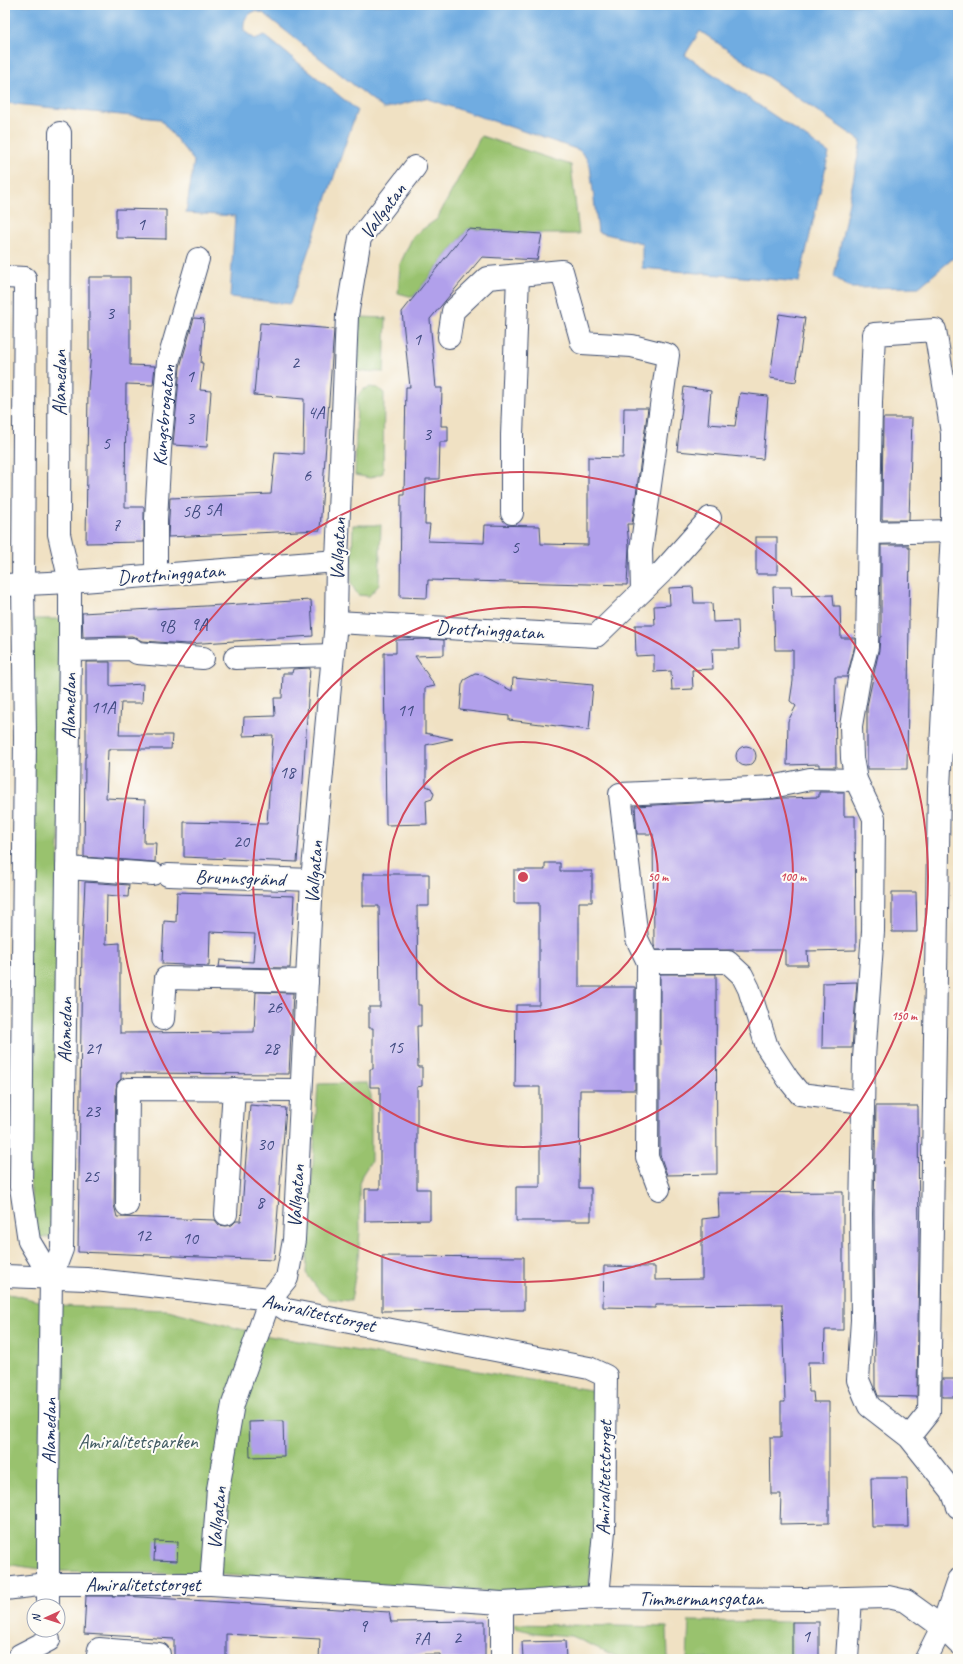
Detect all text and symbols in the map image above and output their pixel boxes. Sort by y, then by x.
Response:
street label: Vallgatan [354,177,412,244]
house number: 1 [137,213,146,235]
house number: 3 [106,302,116,324]
house number: 1 [413,328,422,350]
street label: Alamedan [47,349,72,416]
house number: 2 [291,351,301,373]
street label: Kungsbrogatan [147,362,180,467]
house number: 1 [186,365,195,387]
house number: 4A [307,401,326,423]
house number: 3 [186,407,196,429]
house number: 3 [423,423,433,445]
house number: 5 [102,432,111,454]
house number: 6 [303,464,312,486]
house number: 5A [204,498,223,520]
house number: 5B [182,500,201,522]
house number: 7 [112,514,121,536]
street label: Vallgatan [324,516,352,581]
house number: 5 [511,536,520,558]
street label: Drottninggatan [116,558,227,590]
house number: 9A [190,613,209,635]
house number: 9B [157,615,176,637]
street label: Drottninggatan [436,615,545,645]
street label: Alamedan [56,672,82,739]
house number: 11A [90,696,117,718]
house number: 11 [397,699,414,721]
house number: 18 [279,761,297,783]
house number: 20 [233,830,251,852]
street label: Vallgatan [299,839,329,904]
street label: Brunnsgränd [195,864,288,892]
text: 50 m [648,869,669,885]
text: 100 m [780,869,807,885]
centre of rings [516,870,530,884]
street label: Alamedan [52,996,78,1063]
house number: 26 [266,996,283,1018]
text: 150 m [891,1008,918,1024]
house number: 15 [387,1036,404,1058]
house number: 21 [85,1037,102,1059]
house number: 28 [263,1037,281,1059]
house number: 23 [84,1100,102,1122]
house number: 30 [257,1133,275,1155]
street label: Vallgatan [282,1163,310,1228]
house number: 25 [83,1165,100,1187]
house number: 8 [256,1191,266,1213]
house number: 12 [135,1224,153,1246]
house number: 10 [182,1227,200,1249]
street label: Amiralitetstorget [260,1288,380,1339]
street label: Alamedan [36,1397,62,1464]
street label: Amiralitetstorget [590,1418,618,1536]
park label: Amiralitetsparken [78,1429,199,1454]
street label: Vallgatan [202,1484,232,1551]
street label: Amiralitetstorget [86,1572,203,1597]
street label: Timmermansgatan [639,1586,764,1611]
north arrow [26,1598,66,1638]
text: N [29,1613,43,1622]
house number: 9 [359,1615,369,1637]
house number: 1 [802,1625,811,1647]
house number: 2 [453,1626,463,1648]
house number: 7A [412,1627,431,1649]

